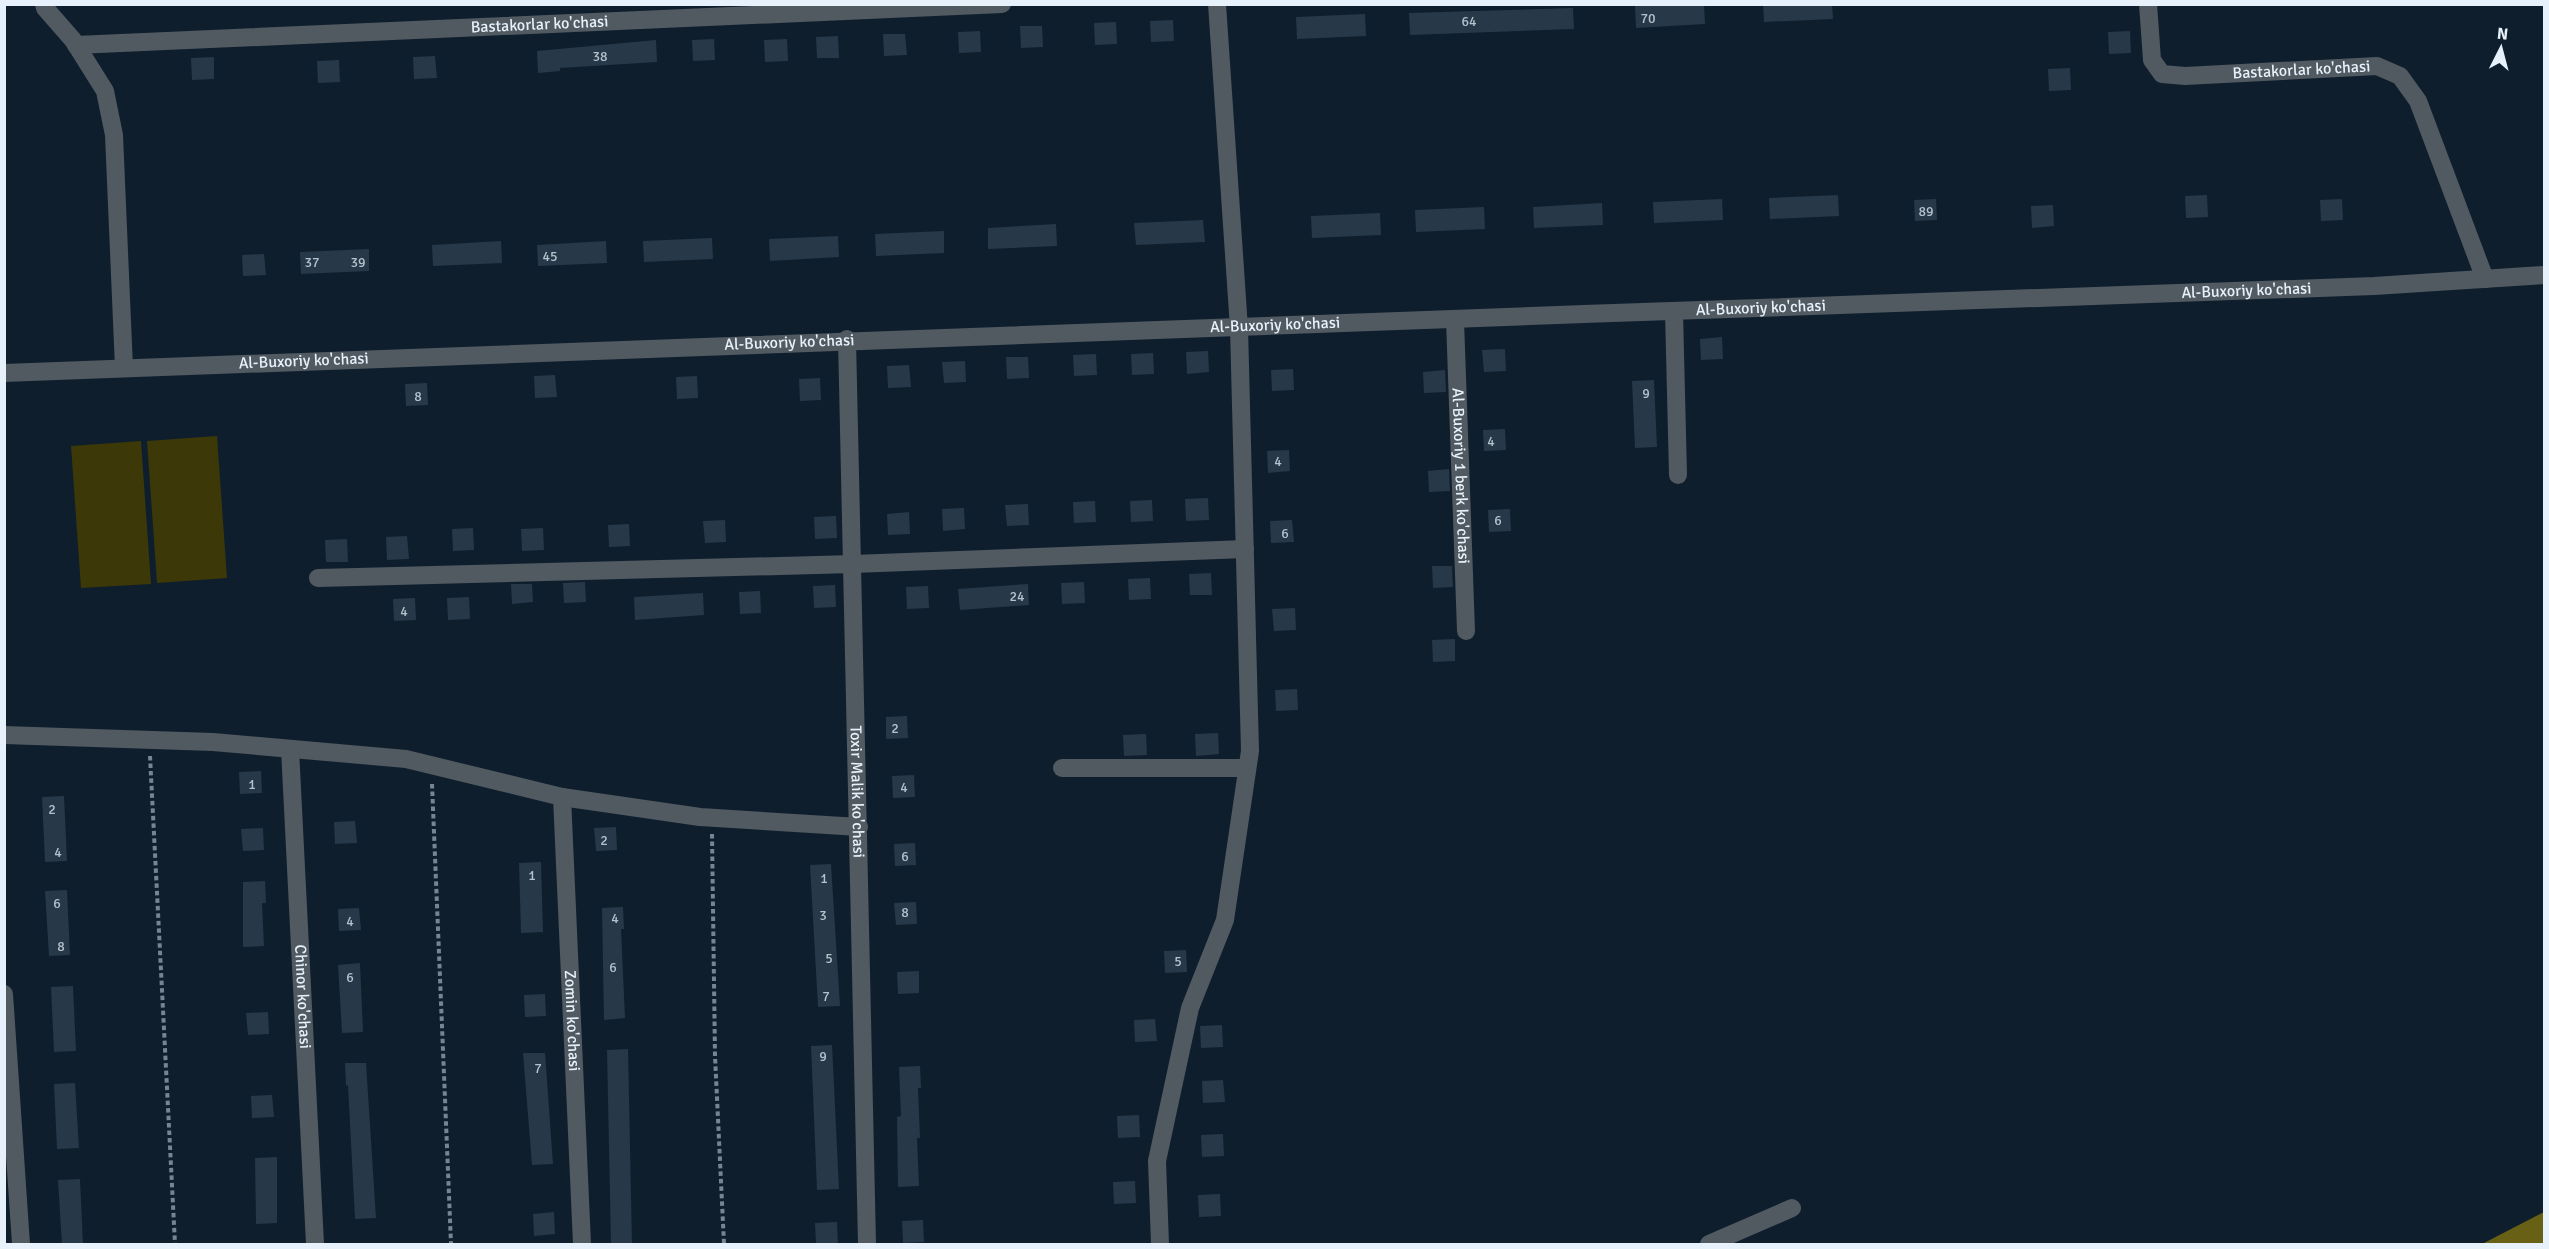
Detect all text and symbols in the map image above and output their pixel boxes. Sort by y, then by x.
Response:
house number: 70 [1640,10,1656,27]
street label: Bastakorlar ko'chasi [470,11,609,38]
house number: 64 [1461,13,1477,30]
north arrow [2471,18,2531,78]
text: N [2496,24,2509,45]
house number: 38 [592,48,608,65]
street label: Bastakorlar ko'chasi [2232,56,2371,84]
house number: 89 [1918,203,1934,220]
house number: 45 [542,248,558,265]
house number: 37 [304,254,320,271]
house number: 39 [350,254,366,271]
street label: Al-Buxoriy ko'chasi [2181,278,2312,303]
street label: Al-Buxoriy ko'chasi [1695,296,1826,320]
street label: Al-Buxoriy ko'chasi [1210,313,1340,337]
street label: Al-Buxoriy ko'chasi [724,330,855,355]
street label: Al-Buxoriy ko'chasi [238,348,369,373]
house number: 9 [1642,385,1650,402]
street label: Al-Buxoriy 1 berk ko'chasi [1447,387,1474,564]
house number: 8 [414,388,422,405]
house number: 4 [1487,433,1495,450]
house number: 4 [1274,453,1282,470]
house number: 6 [1494,512,1502,529]
house number: 6 [1281,525,1289,542]
house number: 24 [1009,588,1025,605]
house number: 4 [400,603,408,620]
house number: 2 [891,720,899,737]
street label: Toxir Malik ko'chasi [846,725,868,858]
house number: 1 [248,776,256,793]
house number: 4 [900,779,908,796]
house number: 2 [48,801,56,818]
house number: 2 [600,832,608,849]
house number: 4 [54,844,62,861]
house number: 6 [901,848,909,865]
house number: 1 [528,867,536,884]
house number: 1 [820,870,828,887]
house number: 6 [53,895,61,912]
house number: 8 [901,904,909,921]
house number: 3 [819,907,827,924]
house number: 4 [611,910,619,927]
house number: 4 [346,913,354,930]
house number: 8 [57,938,65,955]
street label: Chinor ko'chasi [290,944,315,1049]
house number: 5 [825,950,833,967]
house number: 5 [1174,953,1182,970]
house number: 6 [609,959,617,976]
house number: 6 [346,969,354,986]
street label: Zomin ko'chasi [560,970,584,1072]
house number: 7 [822,988,830,1005]
house number: 9 [819,1048,827,1065]
house number: 7 [534,1060,542,1077]

